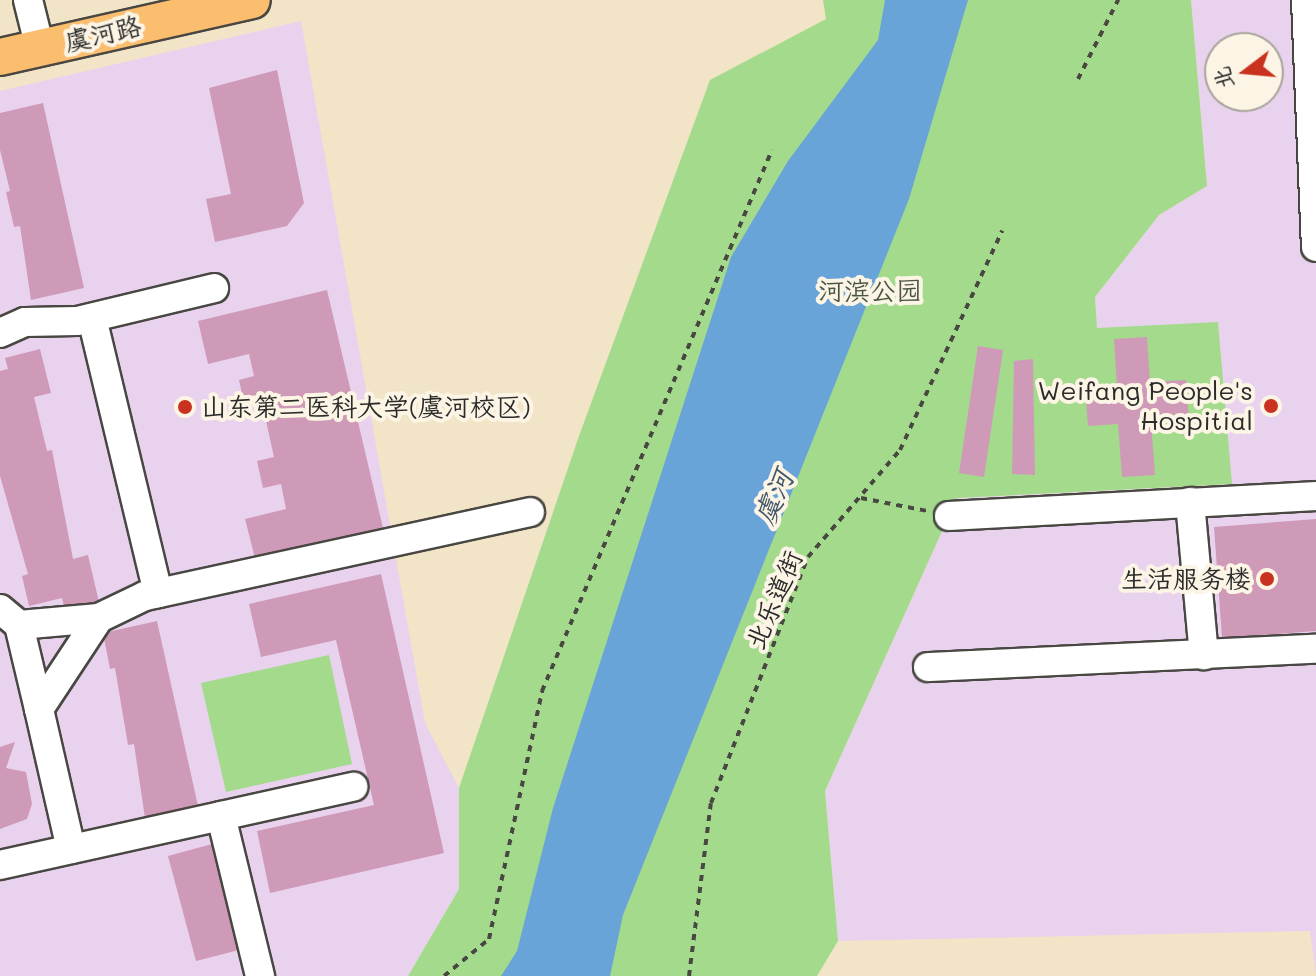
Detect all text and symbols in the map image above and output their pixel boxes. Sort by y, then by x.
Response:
street label: 虞河路 [61,10,145,58]
north arrow [1204,32,1284,112]
text: 北 [1205,64,1239,93]
park label: 河滨公园 [818,275,922,307]
place label: Weifang People's Hospitial [1038,375,1253,436]
place label: 山东第二医科大学(虞河校区) [201,391,531,423]
marker: Weifang People's Hospitial [1260,395,1282,417]
marker: 山东第二医科大学(虞河校区) [176,398,194,416]
water label: 虞河 [747,465,799,529]
street label: 北乐道街 [739,546,809,654]
place label: 生活服务楼 [1121,563,1251,595]
marker: 生活服务楼 [1258,570,1276,588]

